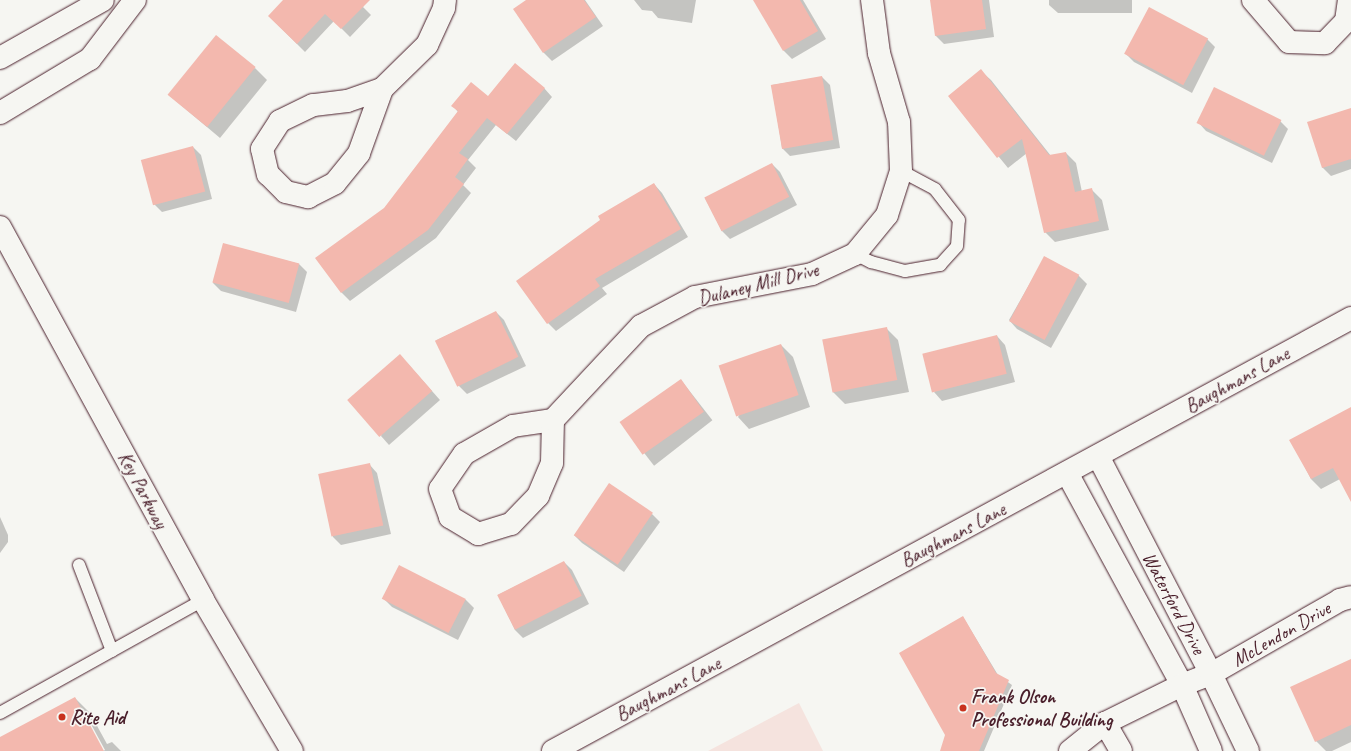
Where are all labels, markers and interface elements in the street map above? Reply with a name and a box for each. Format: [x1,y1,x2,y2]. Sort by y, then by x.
street label: Dulaney Mill Drive [695,257,821,311]
street label: Baughmans Lane [1181,341,1293,419]
street label: Key Parkway [113,447,173,533]
street label: Baughmans Lane [896,497,1010,573]
street label: Waterford Drive [1137,548,1211,658]
street label: McLendon Drive [1227,596,1335,672]
street label: Baughmans Lane [611,651,725,727]
place label: Frank Olson Professional Building [971,684,1112,731]
marker: Frank Olson Professional Building [958,703,968,713]
place label: Rite Aid [70,705,125,729]
marker: Rite Aid [57,712,67,722]

